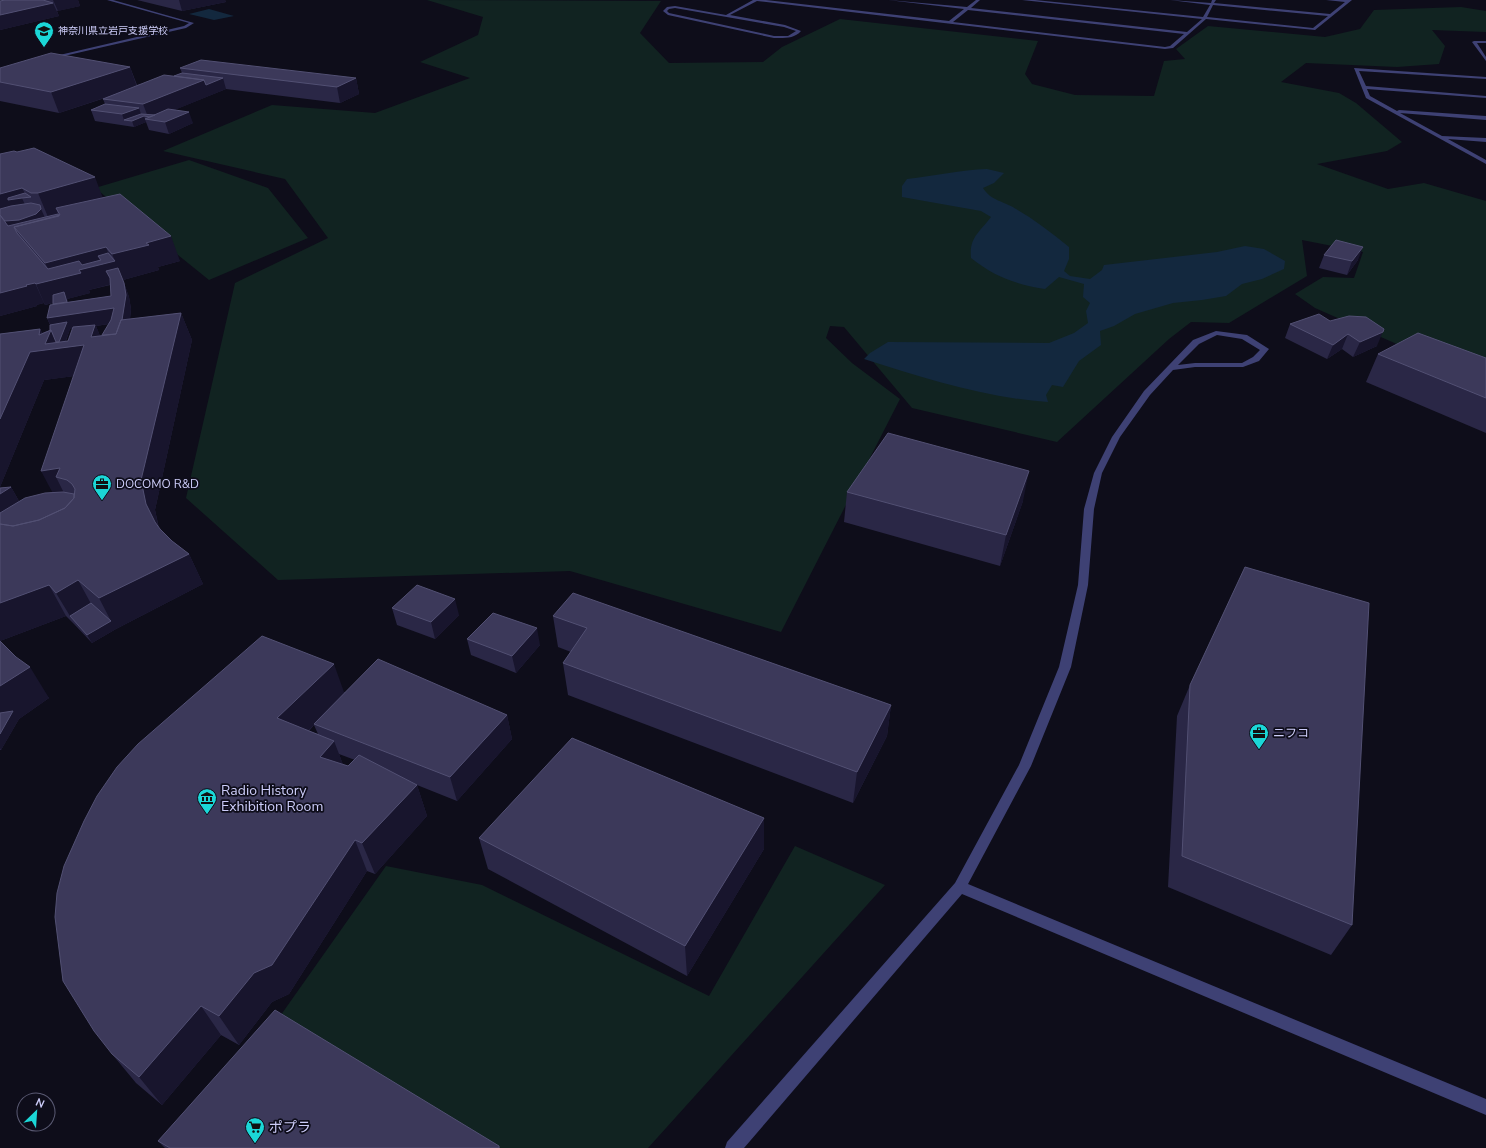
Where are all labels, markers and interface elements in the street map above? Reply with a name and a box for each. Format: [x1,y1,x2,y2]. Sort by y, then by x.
school or university icon: 神奈川県立岩戸支援学校 [33,20,55,48]
place label: 神奈川県立岩戸支援学校 [58,24,168,38]
office icon: DOCOMO R&D [91,473,113,501]
place label: DOCOMO R&D [116,476,199,492]
office icon: ニフコ [1248,722,1270,750]
place label: ニフコ [1273,725,1309,741]
place label: Radio History Exhibition Room [221,781,323,816]
museum icon: Radio History Exhibition Room [196,787,218,815]
north arrow [16,1092,56,1132]
text: N [33,1095,47,1112]
supermarket icon: ポプラ [244,1116,266,1144]
place label: ポプラ [269,1118,311,1137]

